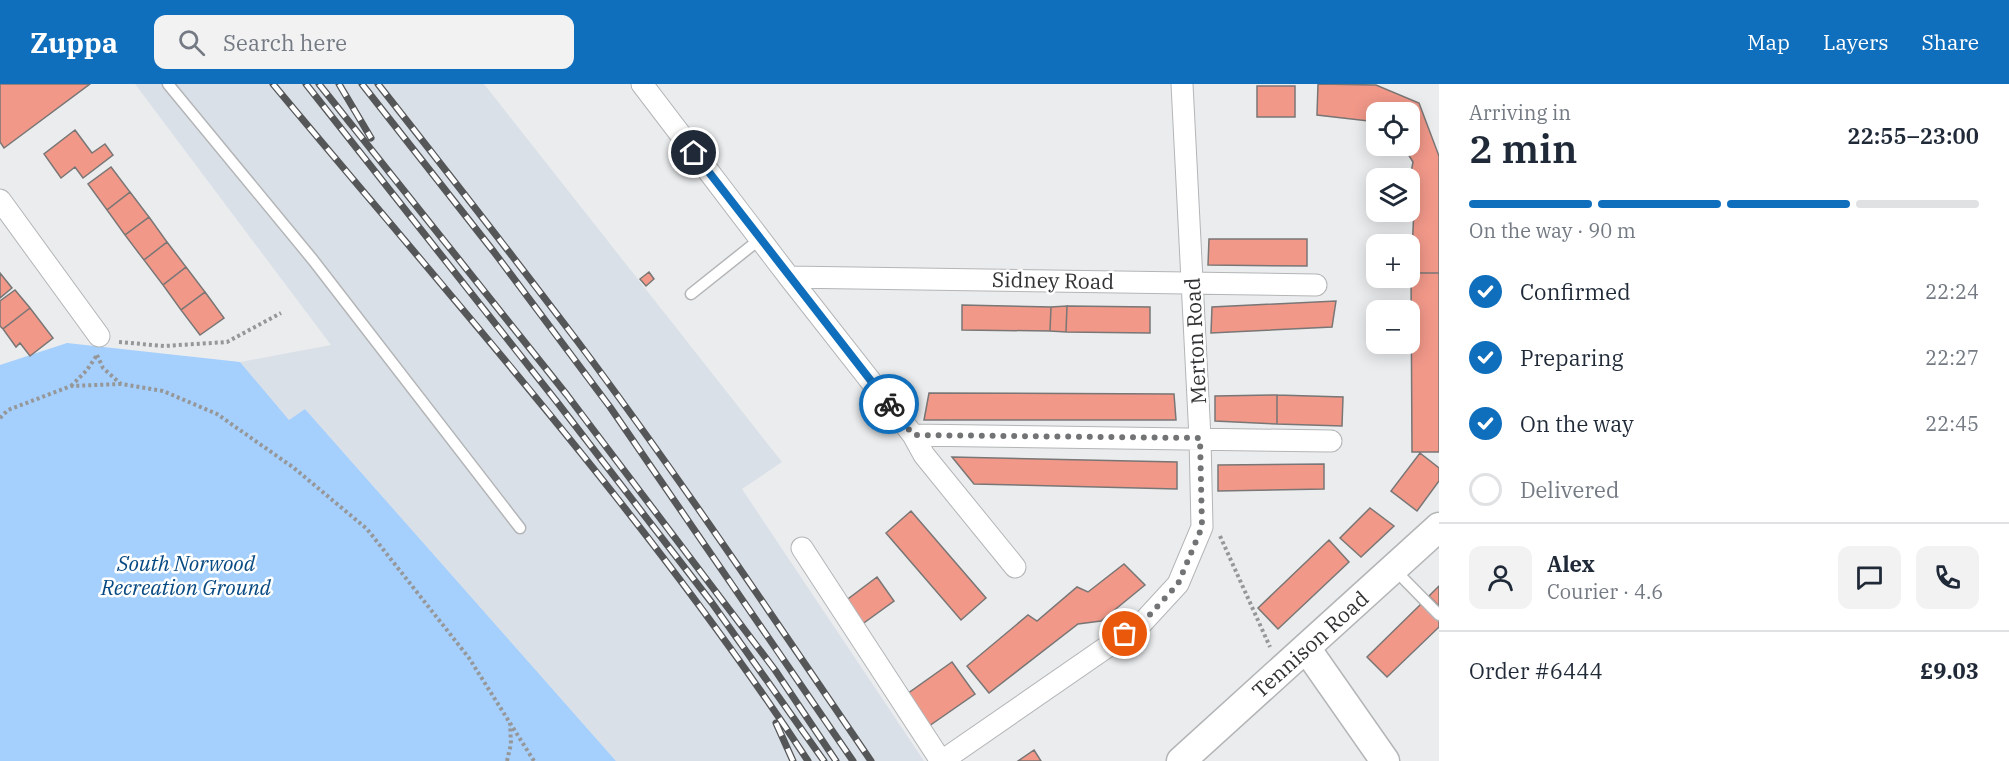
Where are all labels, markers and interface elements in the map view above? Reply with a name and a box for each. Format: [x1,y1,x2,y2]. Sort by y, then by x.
search box [154,15,574,69]
text: Zuppa [30,24,118,61]
icon: search [175,26,208,59]
text: Search here [223,28,347,57]
text: Map [1747,28,1790,56]
text: Layers [1823,28,1889,56]
text: Share [1922,28,1979,56]
text: Arriving in [1469,99,1571,126]
map controls [1366,102,1420,354]
button: locate [1366,102,1420,156]
text: 22:55–23:00 [1847,121,1979,150]
text: 2 min [1469,123,1577,174]
pin [668,127,719,178]
icon: home [677,136,710,169]
button: layers [1366,168,1420,222]
text: On the way · 90 m [1469,217,1636,244]
button: + [1366,234,1420,288]
street label: Sidney Road [992,265,1115,295]
icon: check [1469,275,1502,308]
street label: Merton Road [1178,277,1212,405]
text: Confirmed [1520,277,1631,306]
text: 22:24 [1925,278,1979,305]
button: − [1366,300,1420,354]
icon: check [1469,341,1502,374]
text: Preparing [1520,343,1624,372]
text: 22:27 [1925,344,1979,371]
courier [859,374,919,434]
icon: bike [873,388,906,421]
icon: check [1469,407,1502,440]
text: On the way [1520,409,1634,438]
text: 22:45 [1925,410,1979,437]
text: Delivered [1520,475,1619,504]
button: person [1469,546,1532,609]
button: chat [1838,546,1901,609]
button: phone [1916,546,1979,609]
park label: South Norwood Recreation Ground [100,549,272,601]
text: Alex [1547,549,1595,578]
text: Courier · 4.6 [1547,578,1663,605]
street label: Tennison Road [1246,584,1374,704]
pin [1099,608,1150,659]
icon: bag [1108,617,1141,650]
text: Order #6444 [1469,656,1603,685]
text: £9.03 [1920,656,1979,685]

